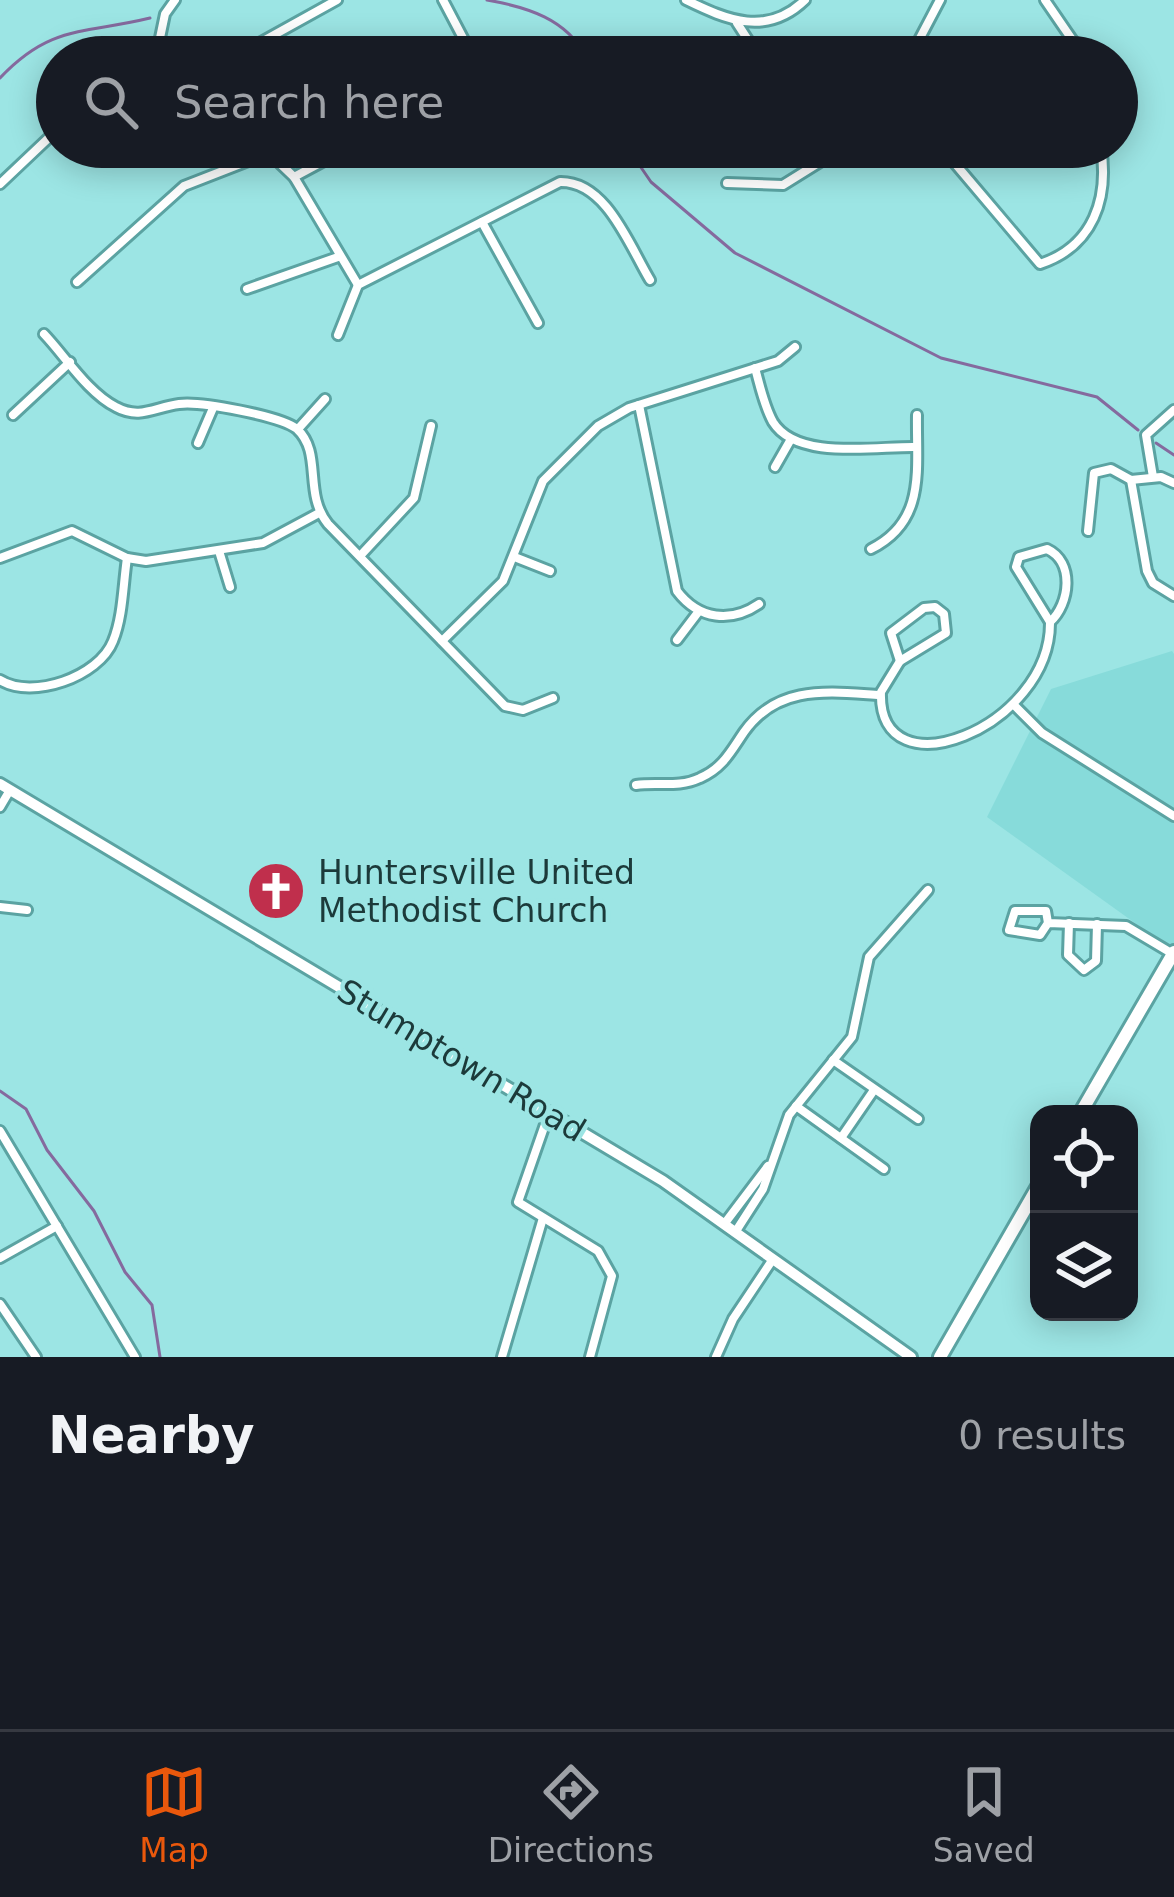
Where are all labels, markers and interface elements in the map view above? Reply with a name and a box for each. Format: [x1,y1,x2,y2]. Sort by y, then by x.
search box [36,36,1138,168]
icon: search [78,69,144,135]
text: Search here [174,76,444,129]
place label: Huntersville United Methodist Church [318,853,635,930]
church icon: Huntersville United Methodist Church [245,860,307,922]
street label: Stumptown Road [331,971,593,1150]
map controls [1030,1105,1138,1321]
button: locate [1030,1105,1138,1213]
button: layers [1030,1213,1138,1321]
text: Nearby [48,1406,255,1465]
text: 0 results [958,1413,1126,1458]
tab: Map [139,1759,209,1870]
tab: Directions [488,1759,654,1870]
tab: Saved [933,1759,1035,1870]

